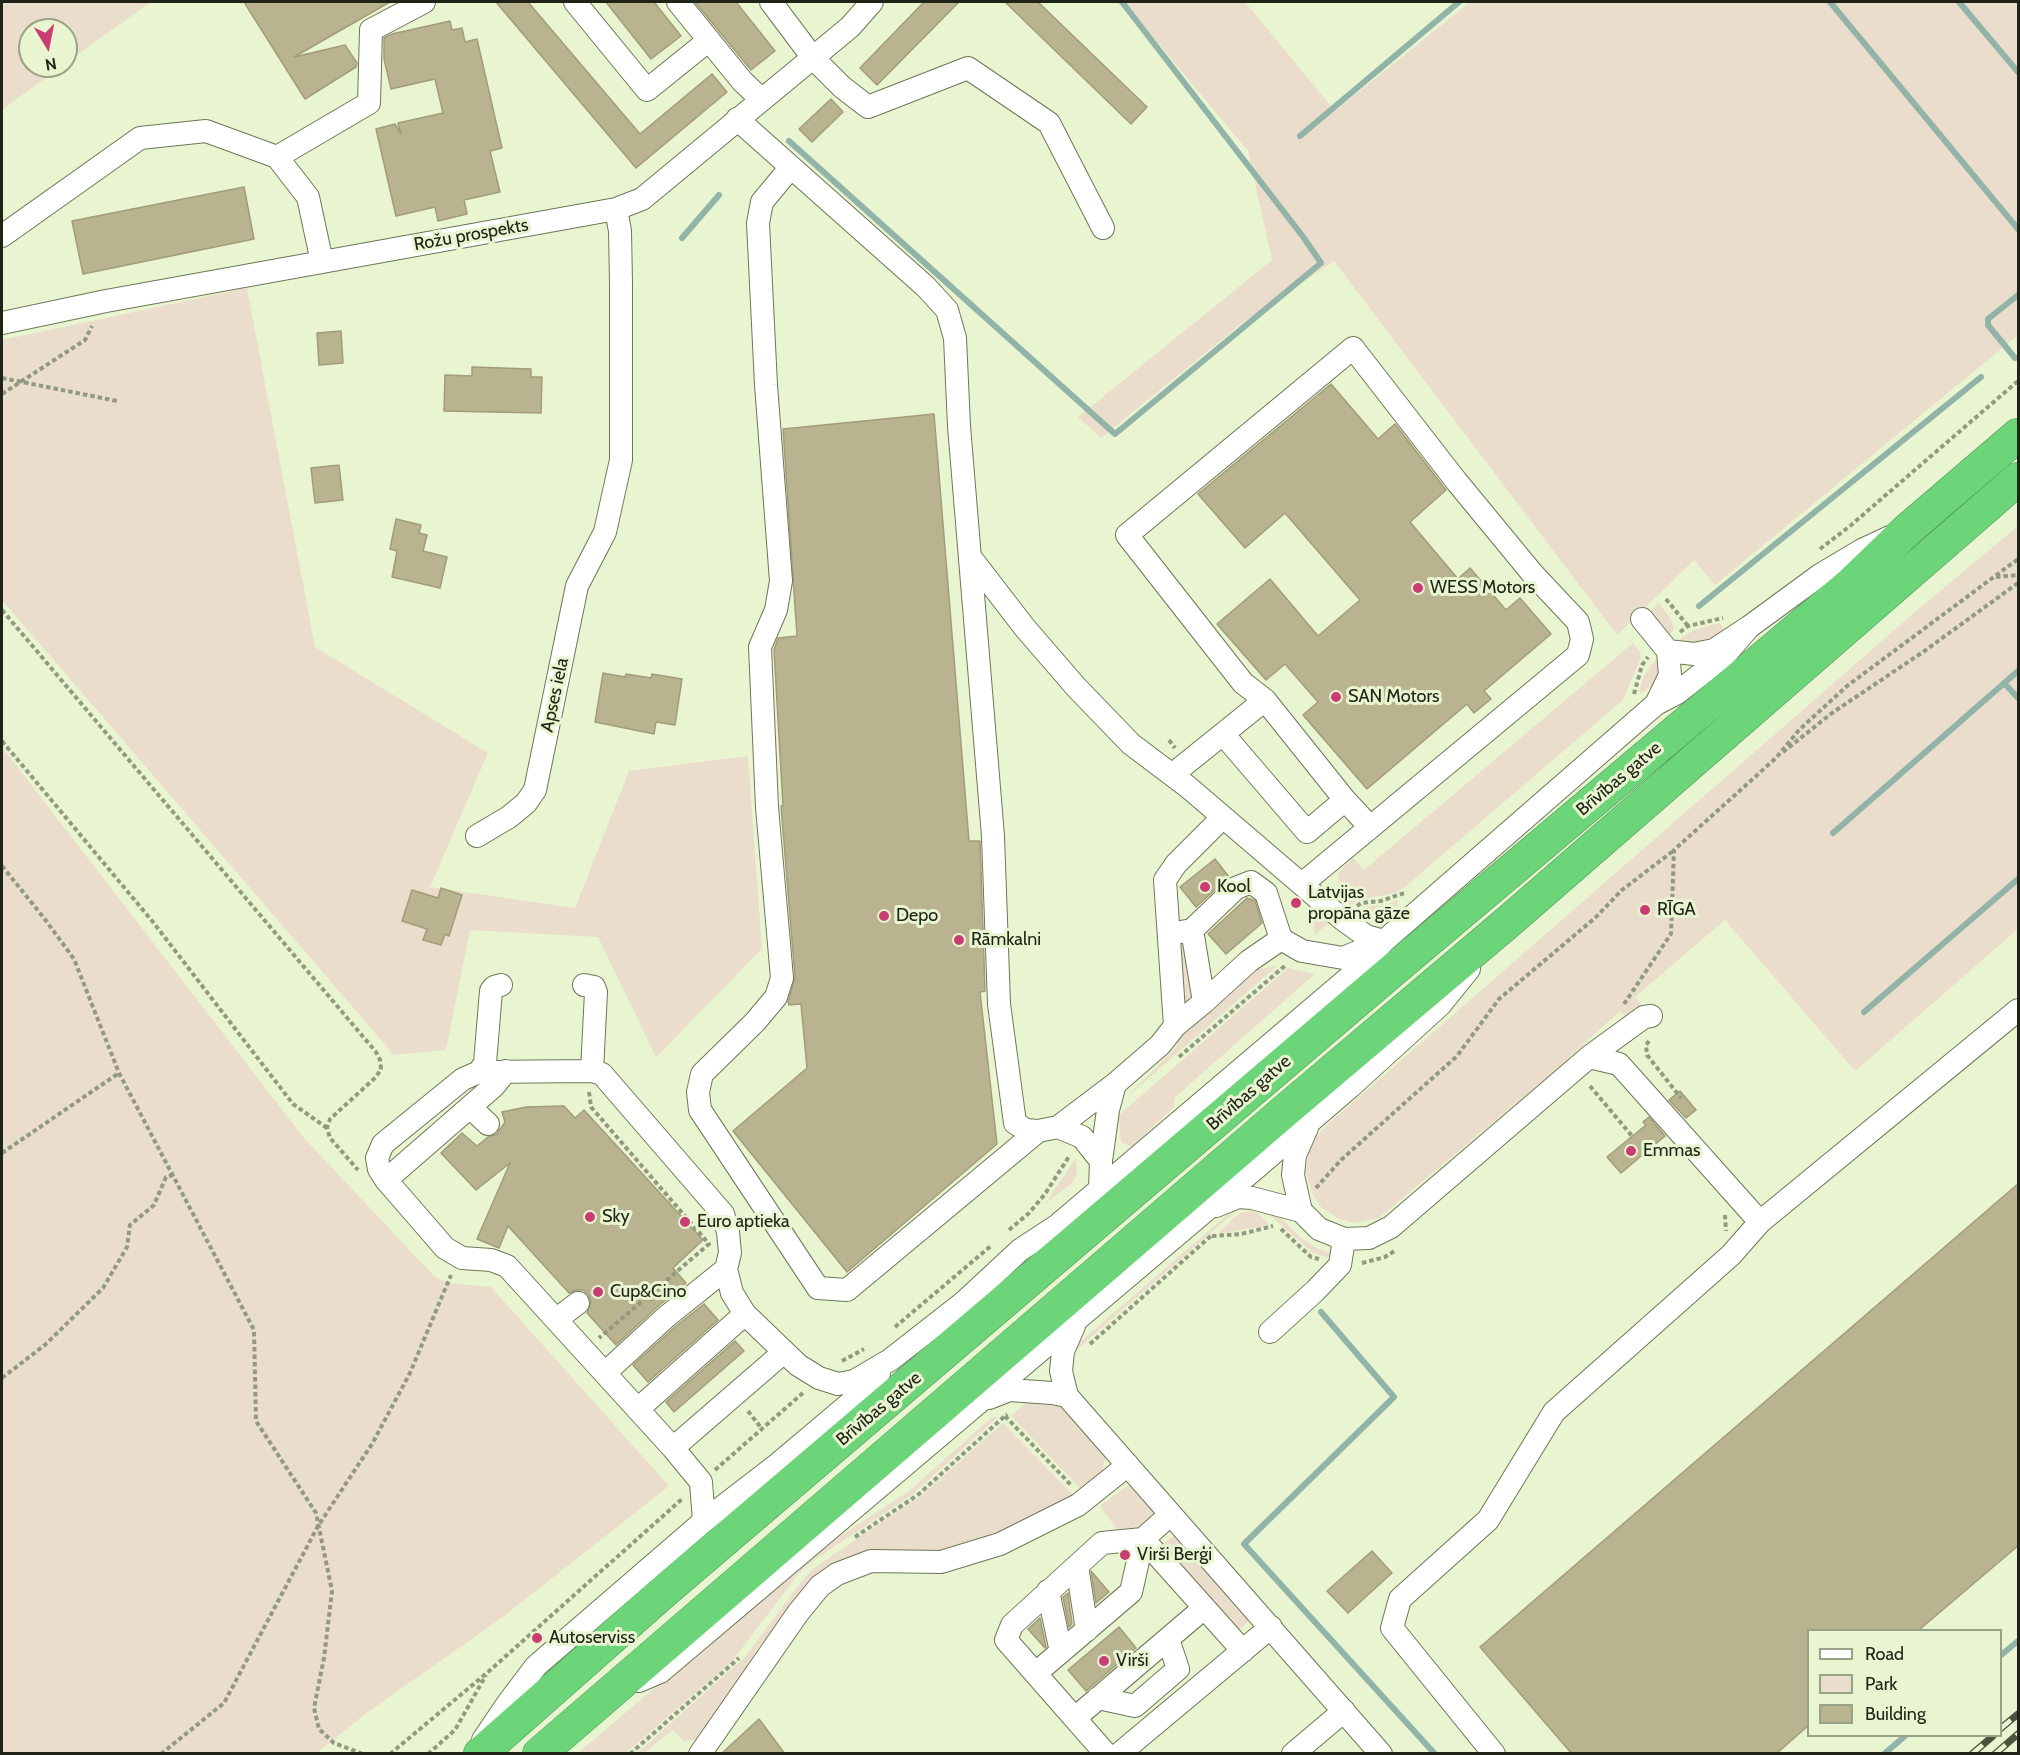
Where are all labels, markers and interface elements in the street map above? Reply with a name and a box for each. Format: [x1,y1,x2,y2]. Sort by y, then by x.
north arrow [18,18,78,78]
text: N [44,54,58,75]
street label: Rožu prospekts [412,214,530,256]
place label: WESS Motors [1430,577,1535,599]
marker: WESS Motors [1411,581,1425,595]
street label: Apses iela [537,656,573,734]
place label: SAN Motors [1348,686,1440,708]
marker: SAN Motors [1329,690,1343,704]
street label: Brīvības gatve [1572,737,1666,821]
place label: Kool [1217,876,1251,898]
marker: Kool [1198,880,1212,894]
place label: Latvijas propāna gāze [1308,882,1410,924]
marker: Latvijas propāna gāze [1289,896,1303,910]
place label: RĪGA [1657,899,1696,921]
marker: RĪGA [1638,903,1652,917]
place label: Depo [896,905,938,927]
marker: Depo [877,909,891,923]
place label: Rāmkalni [971,929,1041,951]
marker: Rāmkalni [952,933,966,947]
street label: Brīvības gatve [1203,1051,1295,1135]
place label: Emmas [1643,1140,1700,1162]
marker: Emmas [1624,1144,1638,1158]
place label: Sky [602,1206,630,1228]
marker: Sky [583,1210,597,1224]
place label: Euro aptieka [697,1211,790,1233]
marker: Euro aptieka [678,1215,692,1229]
place label: Cup&Cino [610,1281,687,1303]
marker: Cup&Cino [591,1285,605,1299]
street label: Brīvības gatve [832,1367,926,1451]
place label: Virši Berģi [1137,1544,1212,1566]
marker: Virši Berģi [1118,1548,1132,1562]
place label: Autoserviss [549,1627,635,1649]
legend [1807,1629,2002,1737]
marker: Autoserviss [530,1631,544,1645]
text: Road [1865,1643,1904,1665]
place label: Virši [1116,1650,1149,1672]
marker: Virši [1097,1654,1111,1668]
text: Park [1865,1673,1897,1695]
text: Building [1865,1703,1926,1725]

